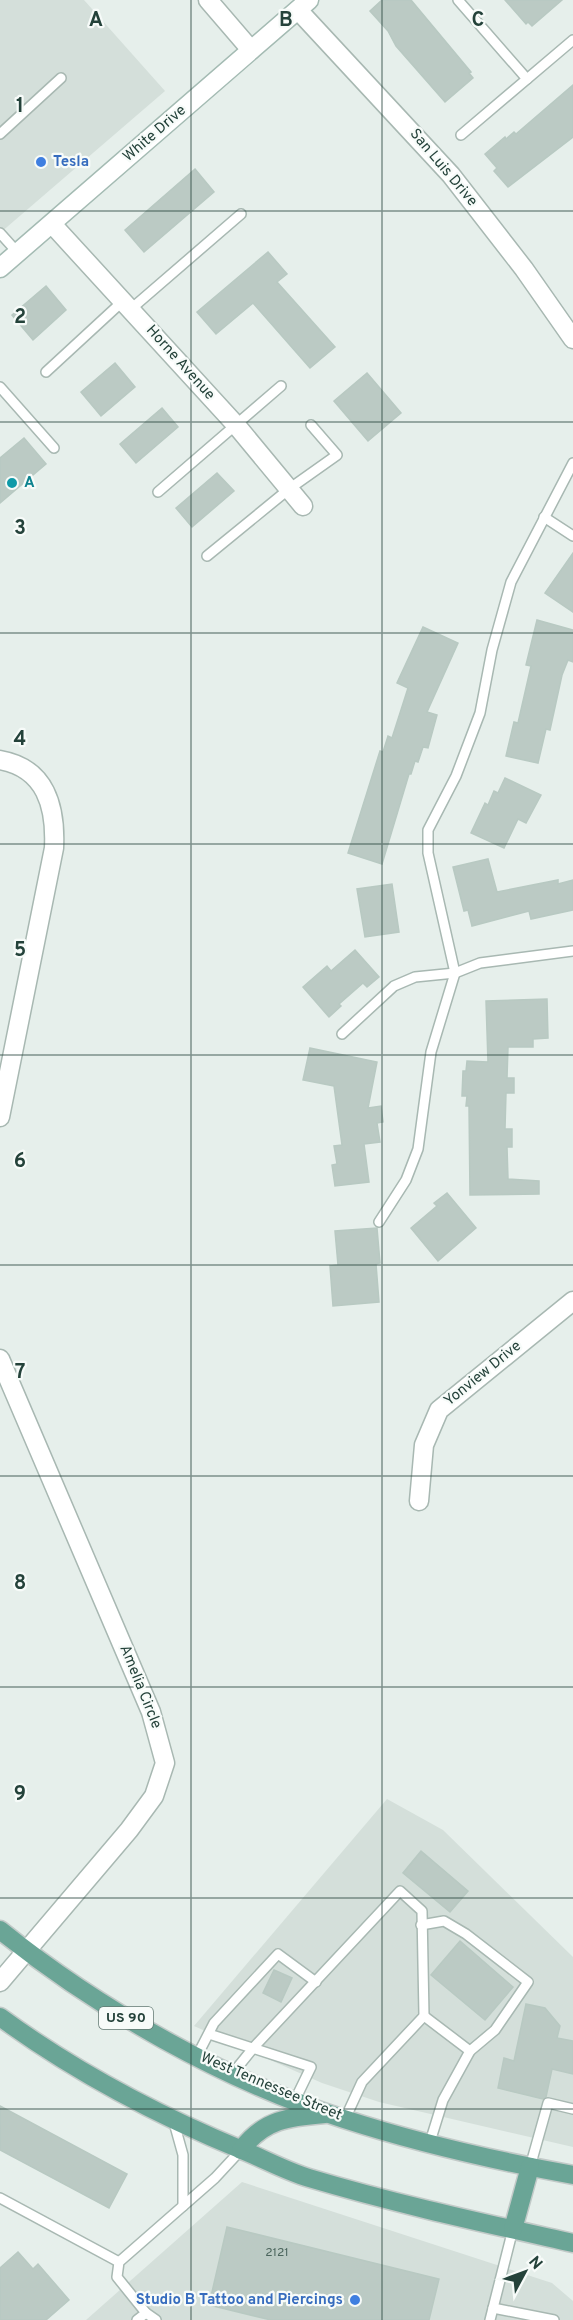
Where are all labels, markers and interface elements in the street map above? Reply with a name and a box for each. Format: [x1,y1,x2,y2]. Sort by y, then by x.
text: A [89,8,103,34]
text: B [279,8,293,34]
text: C [472,8,484,34]
text: 1 [16,94,24,120]
street label: White Drive [120,101,190,167]
street label: San Luis Drive [405,125,481,211]
place label: Tesla [53,153,89,172]
marker: Tesla [34,155,48,169]
text: 2 [14,305,26,331]
street label: Horne Avenue [141,322,219,404]
place label: A [24,474,35,493]
marker: A [5,476,19,490]
text: 3 [14,516,26,542]
text: 4 [14,727,26,753]
text: 5 [14,938,26,964]
text: 6 [14,1149,26,1175]
street label: Yonview Drive [440,1337,526,1411]
text: 7 [15,1360,25,1386]
text: 8 [14,1571,26,1597]
street label: Amelia Circle [115,1642,165,1732]
text: 9 [14,1782,26,1808]
road number: US 90 [99,2007,153,2029]
street label: West Tennessee Street [197,2049,345,2125]
north arrow [495,2242,555,2302]
house number: 2121 [265,2245,289,2261]
text: N [523,2253,546,2274]
place label: Studio B Tattoo and Piercings [136,2291,343,2310]
marker: Studio B Tattoo and Piercings [348,2293,362,2307]

